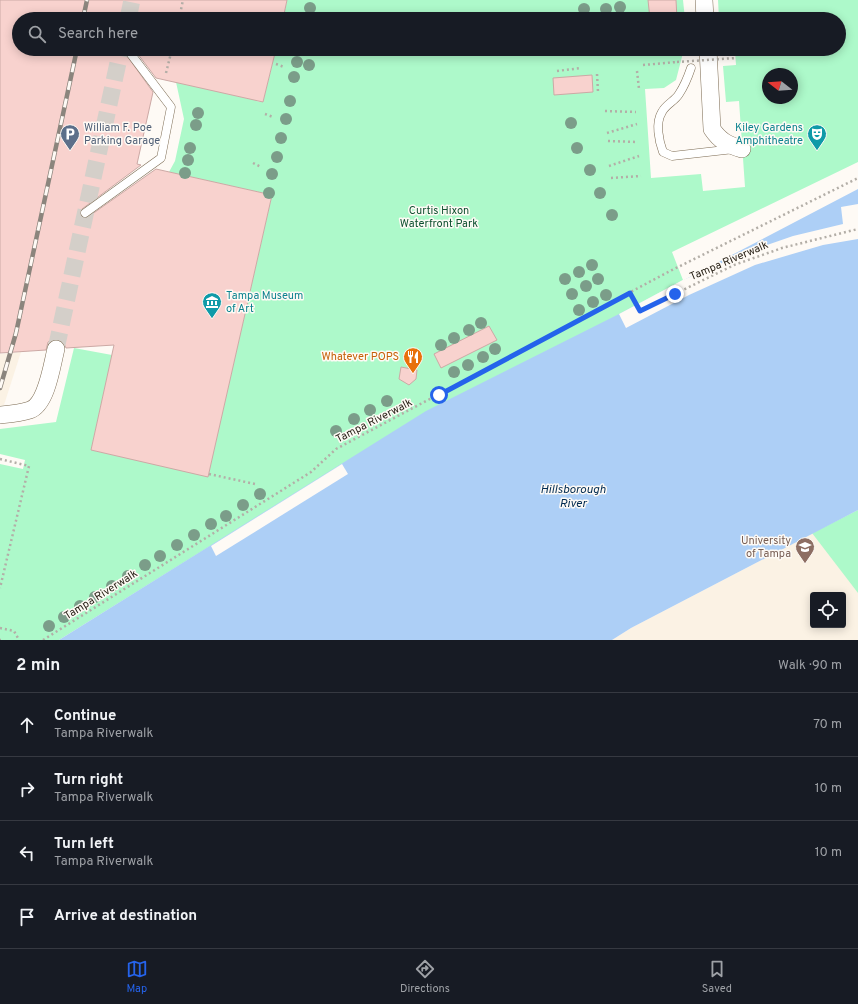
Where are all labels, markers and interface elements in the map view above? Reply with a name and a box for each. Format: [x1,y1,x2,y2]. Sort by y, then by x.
search box [12,12,846,56]
icon: search [26,23,48,45]
text: Search here [58,25,138,44]
north arrow [762,68,798,104]
place label: William F. Poe Parking Garage [84,121,160,148]
place label: Kiley Gardens Amphitheatre [735,121,803,148]
parking icon: William F. Poe Parking Garage [59,123,81,151]
theatre icon: Kiley Gardens Amphitheatre [806,123,828,151]
park label: Curtis Hixon Waterfront Park [400,204,478,231]
street label: Tampa Riverwalk [688,238,771,284]
route end [666,285,684,303]
place label: Tampa Museum of Art [226,289,303,316]
museum icon: Tampa Museum of Art [201,291,223,319]
restaurant icon: Whatever POPS [402,346,424,374]
place label: Whatever POPS [321,350,399,364]
route start [430,386,448,404]
street label: Tampa Riverwalk [333,396,415,446]
water label: Hillsborough River [540,482,606,512]
place label: University of Tampa [741,534,791,561]
school or university icon: University of Tampa [794,536,816,564]
street label: Tampa Riverwalk [62,567,141,623]
map controls [810,592,846,628]
button: locate [810,592,846,628]
text: 2 min [16,655,60,677]
text: Walk · 90 m [778,658,842,674]
text: Continue [54,707,116,726]
icon: ahead [16,714,38,736]
text: 70 m [813,717,842,733]
text: Tampa Riverwalk [54,726,153,742]
text: Turn right [54,771,123,790]
icon: right [16,778,38,800]
text: 10 m [815,781,842,797]
text: Tampa Riverwalk [54,790,153,806]
text: Turn left [54,835,114,854]
icon: left [16,842,38,864]
text: 10 m [815,845,842,861]
text: Tampa Riverwalk [54,854,153,870]
icon: arrive [16,906,38,928]
text: Arrive at destination [54,907,197,926]
tab: Map [126,958,148,996]
tab: Directions [400,958,450,996]
tab: Saved [702,958,732,996]

